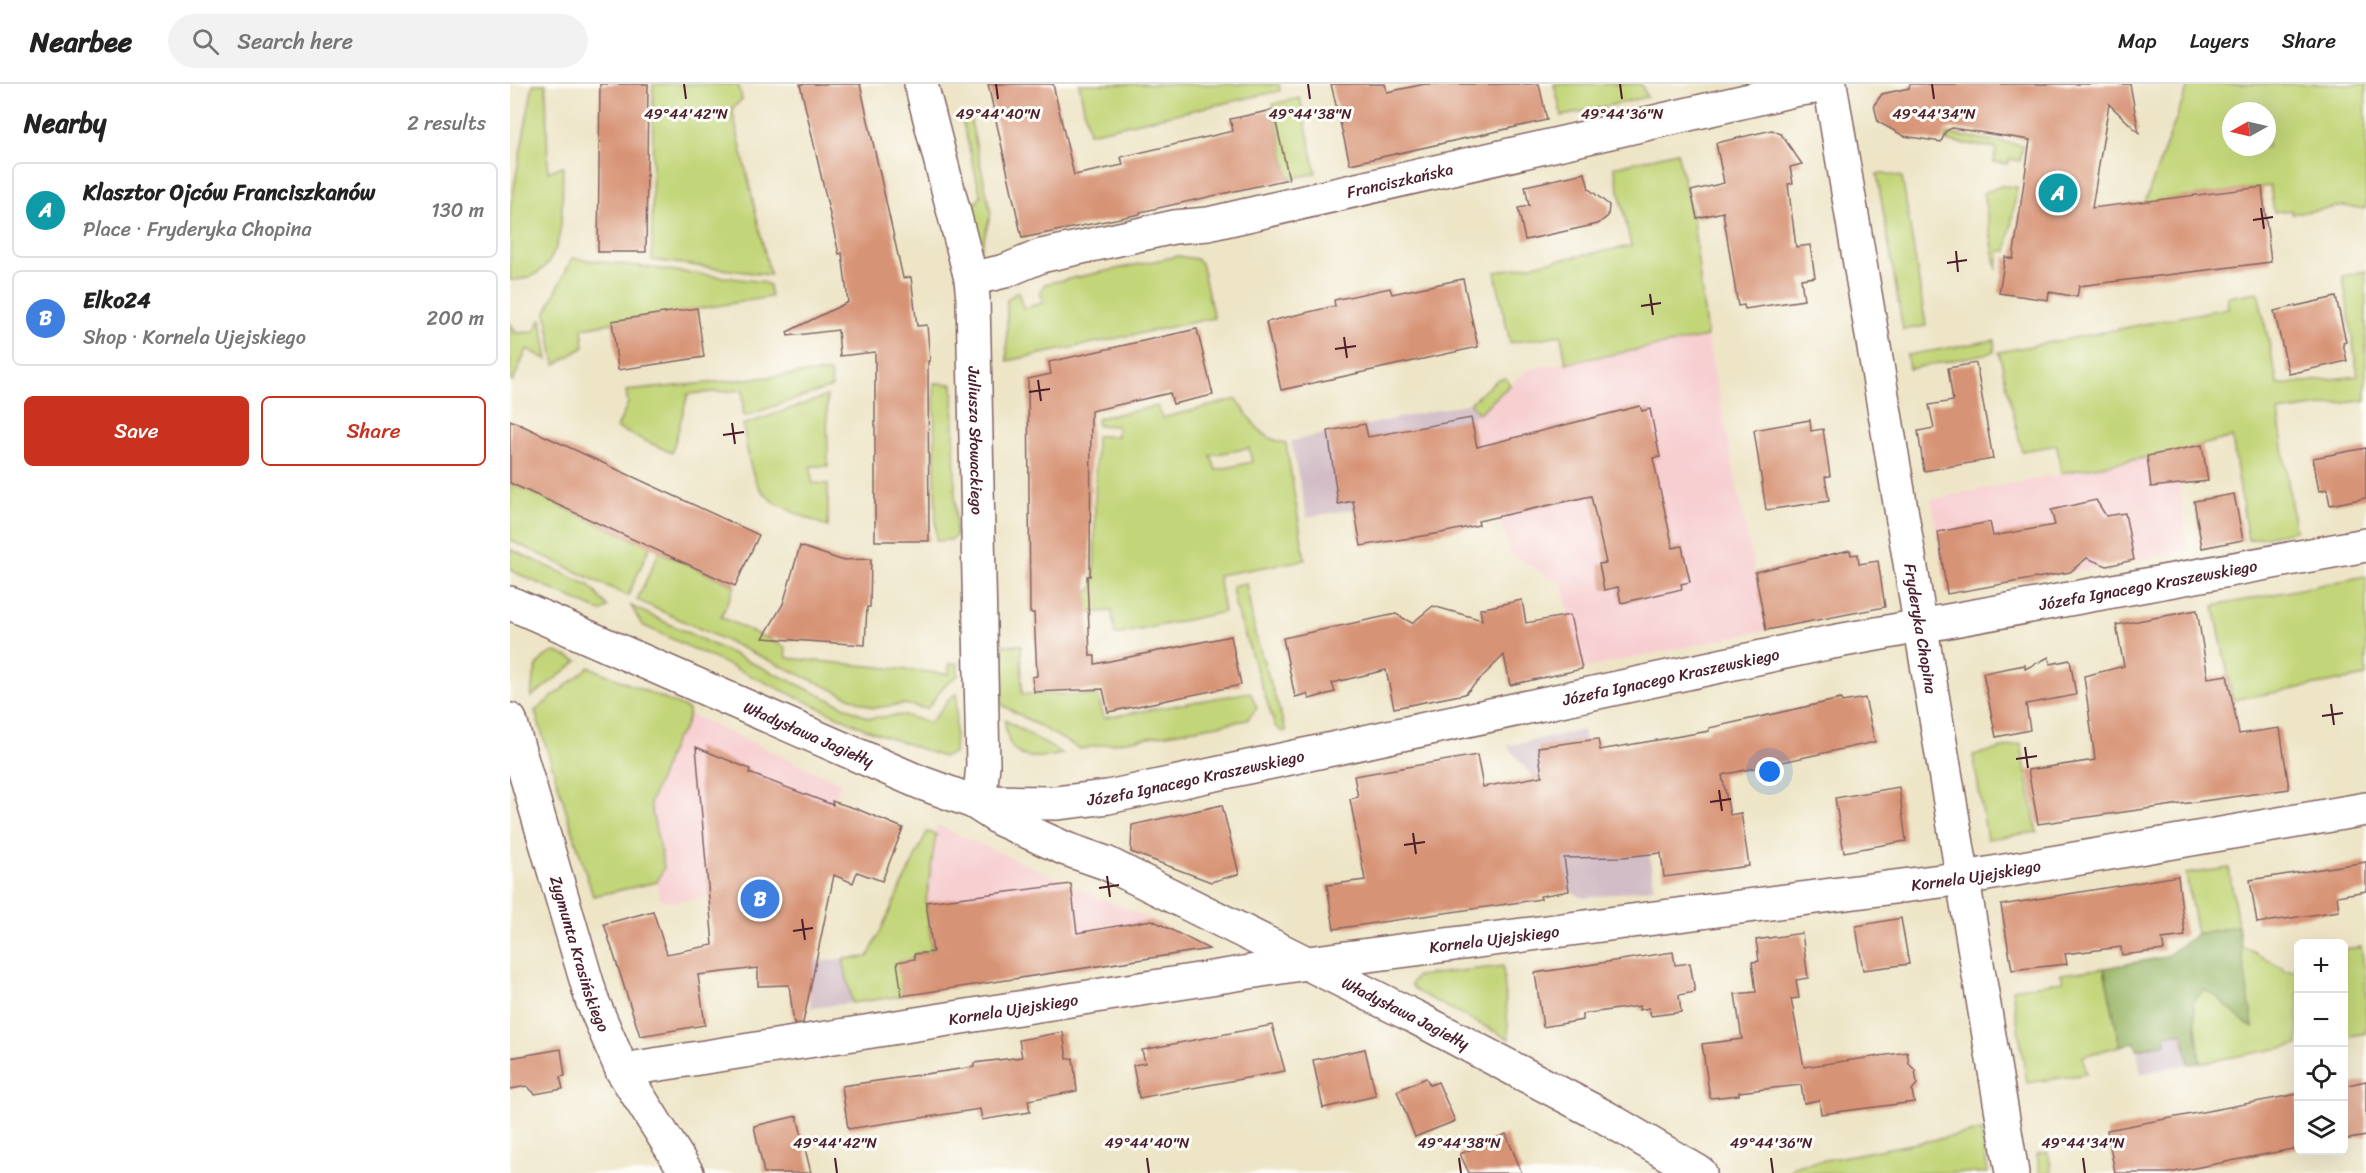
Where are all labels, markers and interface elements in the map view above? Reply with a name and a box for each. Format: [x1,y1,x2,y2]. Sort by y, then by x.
search box [168,14,588,68]
text: Nearbee [30,17,132,66]
text: Search here [237,22,353,61]
text: Map [2118,22,2157,60]
text: Layers [2190,22,2249,60]
text: Share [2282,22,2336,60]
icon: search [189,25,222,58]
text: Nearby [24,100,106,146]
text: 49°44'42"N [644,101,729,127]
text: 49°44'40"N [956,101,1041,127]
text: 49°44'38"N [1268,101,1352,127]
text: 49°44'36"N [1581,101,1664,127]
text: 49°44'34"N [1892,101,1976,127]
north arrow [2222,102,2276,156]
text: 2 results [407,106,486,141]
street label: Franciszkańska [1344,154,1456,207]
pin: A [2038,170,2078,216]
text: Klasztor Ojców Franciszkanów [83,173,375,212]
text: A [39,193,52,228]
text: 130 m [431,193,484,228]
text: Place · Fryderyka Chopina [83,212,311,247]
text: Elko24 [83,281,151,320]
text: B [39,301,52,336]
text: 200 m [427,301,484,336]
text: Shop · Kornela Ujejskiego [83,320,306,355]
street label: Juliusza Słowackiego [959,365,992,515]
button: Save [24,396,249,466]
button: Share [261,396,486,466]
street label: Józefa Ignacego Kraszewskiego [2036,551,2260,619]
street label: Fryderyka Chopina [1895,561,1946,697]
street label: Józefa Ignacego Kraszewskiego [1559,640,1782,714]
street label: Władysława Jagiełły [739,693,879,776]
street label: Józefa Ignacego Kraszewskiego [1085,741,1307,814]
your location [1755,757,1784,786]
street label: Kornela Ujejskiego [1909,851,2043,900]
street label: Zygmunta Krasińskiego [541,872,618,1037]
pin: B [740,876,780,922]
street label: Kornela Ujejskiego [1428,917,1561,962]
map controls [2294,939,2348,1155]
button: + [2294,939,2348,993]
street label: Władysława Jagiełły [1337,969,1475,1058]
street label: Kornela Ujejskiego [947,985,1080,1034]
button: − [2294,993,2348,1047]
button: locate [2294,1047,2348,1101]
button: layers [2294,1101,2348,1155]
text: 49°44'42"N [793,1130,878,1156]
text: 49°44'40"N [1105,1130,1190,1156]
text: 49°44'38"N [1417,1130,1501,1156]
text: 49°44'36"N [1730,1130,1813,1156]
text: 49°44'34"N [2041,1130,2125,1156]

